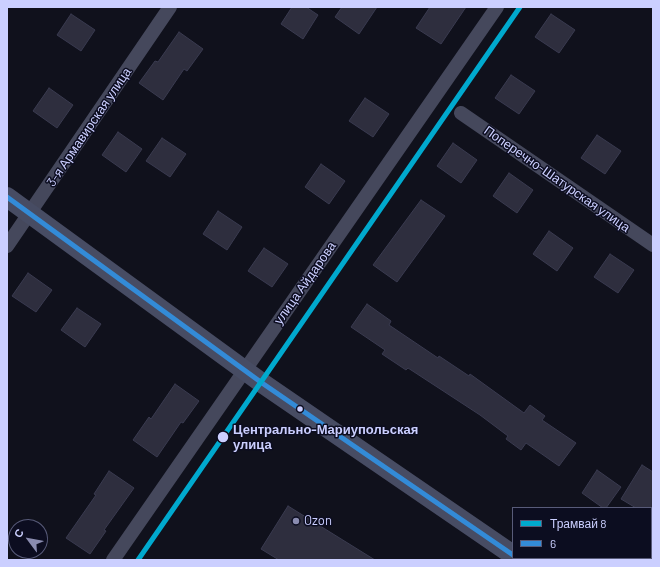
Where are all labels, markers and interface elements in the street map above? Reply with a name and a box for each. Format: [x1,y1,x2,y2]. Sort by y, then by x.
street label: 3-я Армавирская улица [43,65,135,189]
street label: Поперечно-Шатурская улица [481,122,633,236]
street label: улица Айдарова [271,239,339,327]
unlabelled marker [295,404,305,414]
place label: Центрально-Мариупольская улица [233,422,418,453]
marker: Центрально-Мариупольская улица [216,430,230,444]
legend [512,507,652,559]
place label: Ozon [304,513,332,529]
marker: Ozon [291,516,301,526]
text: Трамвай 8 [550,516,607,530]
north arrow [8,519,48,559]
text: С [11,526,26,540]
text: 6 [550,536,556,550]

